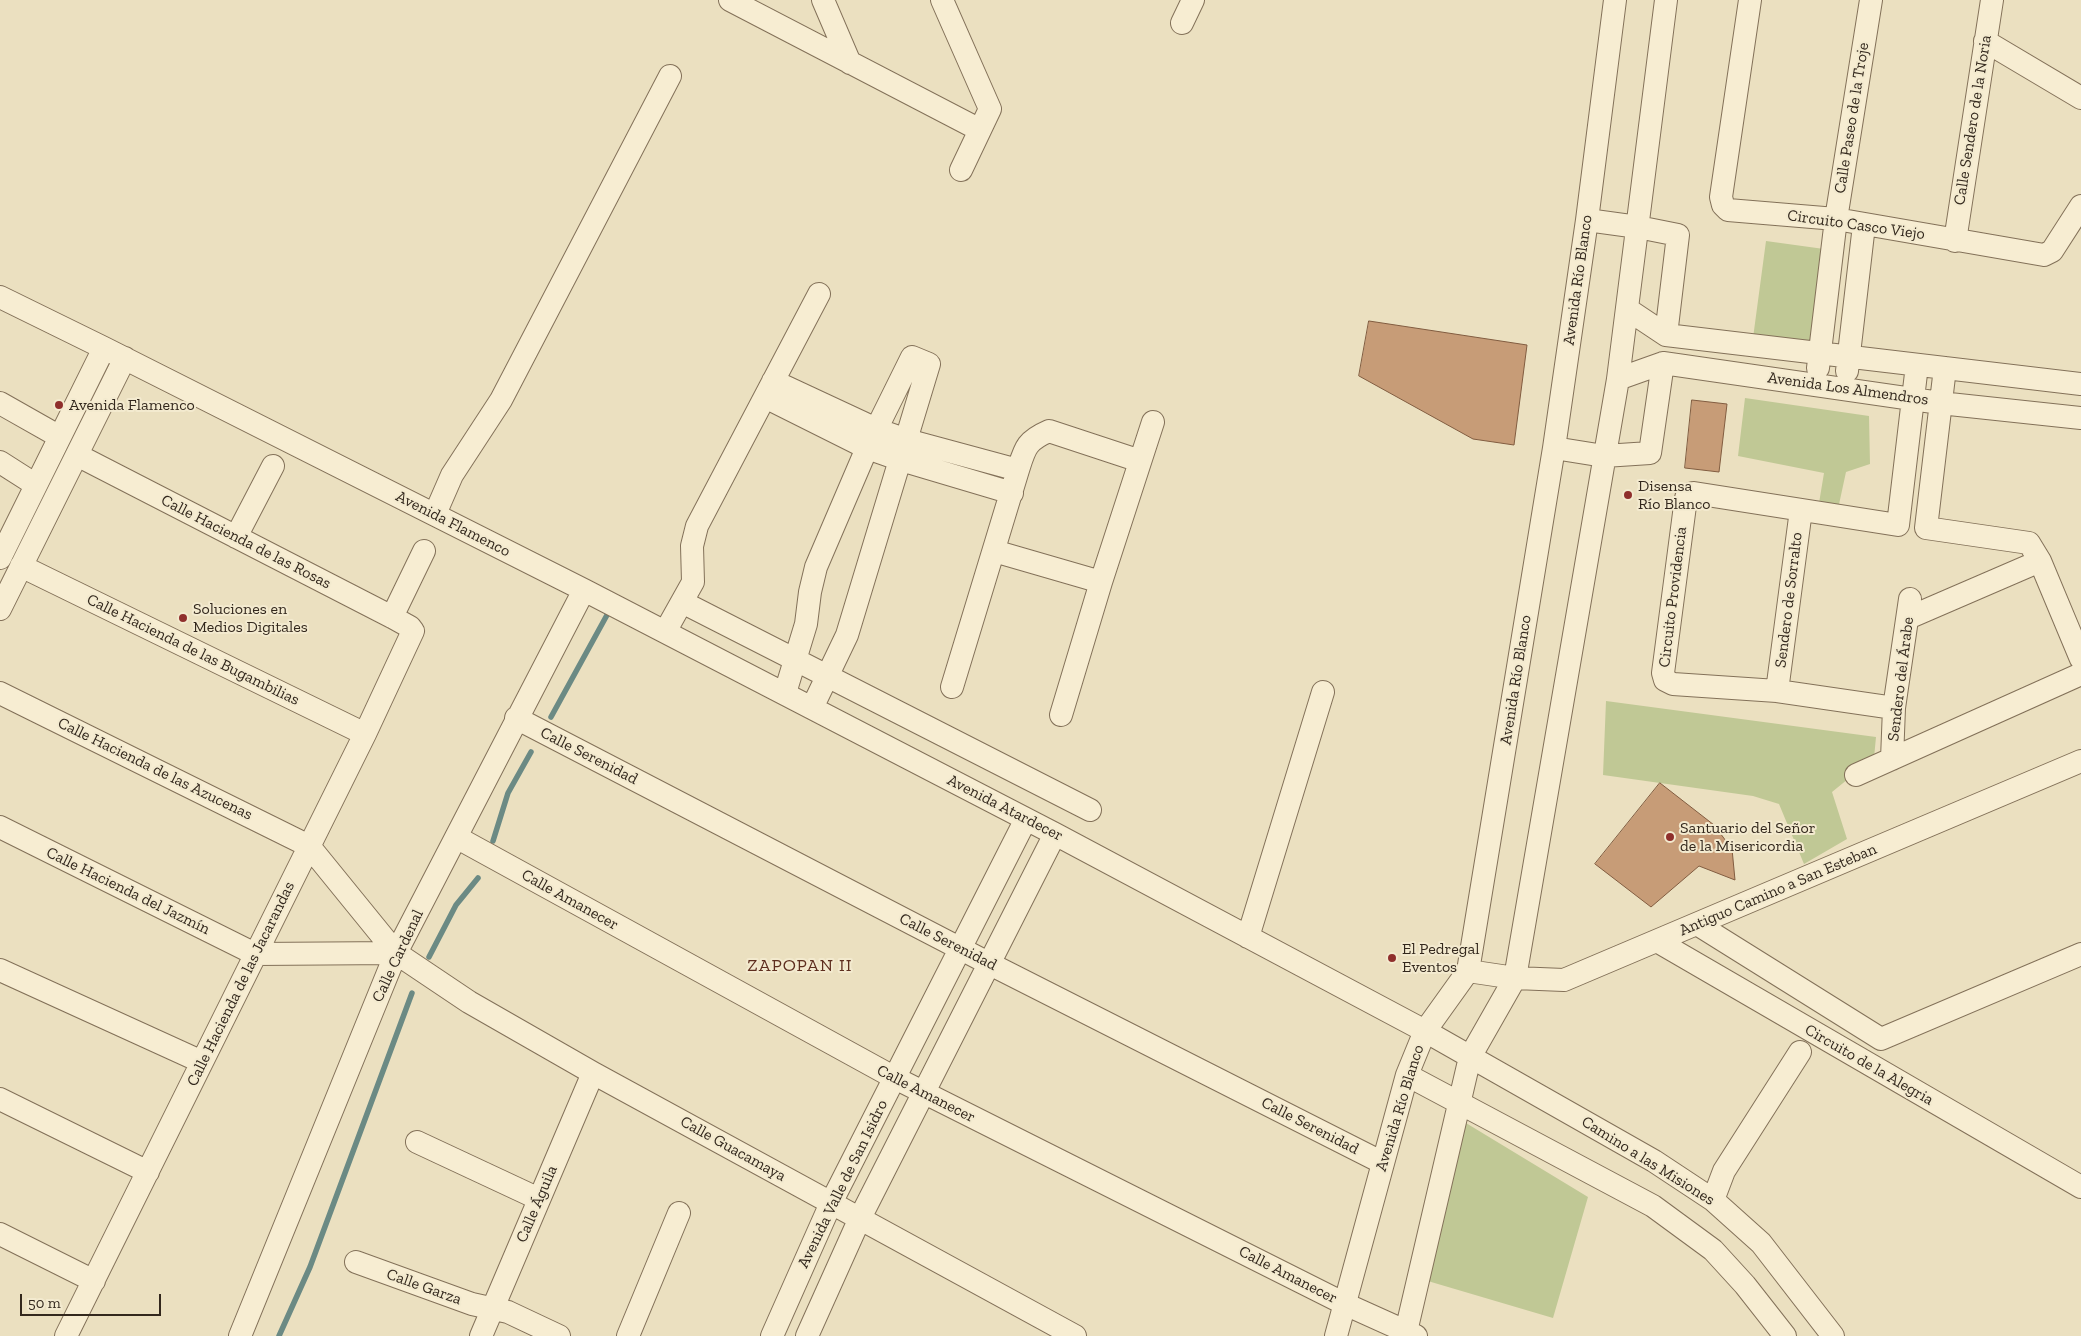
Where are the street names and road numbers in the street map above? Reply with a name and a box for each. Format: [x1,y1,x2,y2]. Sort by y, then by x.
street label: Calle Sendero de la Noria [1950,34,1996,206]
street label: Calle Paseo de la Troje [1831,41,1873,195]
street label: Circuito Casco Viejo [1786,206,1926,244]
street label: Avenida Río Blanco [1559,214,1597,346]
street label: Avenida Los Almendros [1766,368,1930,410]
street label: Avenida Flamenco [393,487,513,561]
street label: Calle Hacienda de las Rosas [158,491,334,593]
street label: Circuito Providencia [1655,526,1691,668]
street label: Sendero de Sorralto [1771,531,1807,669]
street label: Calle Hacienda de las Bugambilias [84,590,302,710]
street label: Avenida Río Blanco [1496,614,1536,746]
street label: Sendero del Árabe [1884,616,1918,742]
street label: Calle Hacienda de las Azucenas [55,713,255,825]
street label: Calle Serenidad [537,723,641,789]
street label: Avenida Atardecer [944,771,1066,845]
street label: Antiguo Camino a San Esteban [1676,840,1880,940]
street label: Calle Hacienda del Jazmín [43,843,213,939]
street label: Calle Amanecer [518,865,622,935]
street label: Calle Hacienda de las Jacarandas [183,878,299,1090]
street label: Calle Cardenal [368,907,428,1005]
street label: Calle Serenidad [896,909,1000,975]
street label: Circuito de la Alegria [1801,1020,1937,1110]
street label: Avenida Río Blanco [1372,1042,1428,1174]
street label: Calle Amanecer [874,1061,978,1127]
street label: Calle Serenidad [1258,1093,1362,1159]
street label: Avenida Valle de San Isidro [794,1097,892,1271]
street label: Calle Guacamaya [677,1112,789,1186]
street label: Camino a las Misiones [1578,1112,1718,1210]
street label: Calle Águila [512,1162,562,1246]
street label: Calle Amanecer [1236,1242,1340,1308]
street label: Calle Garza [384,1265,464,1309]

